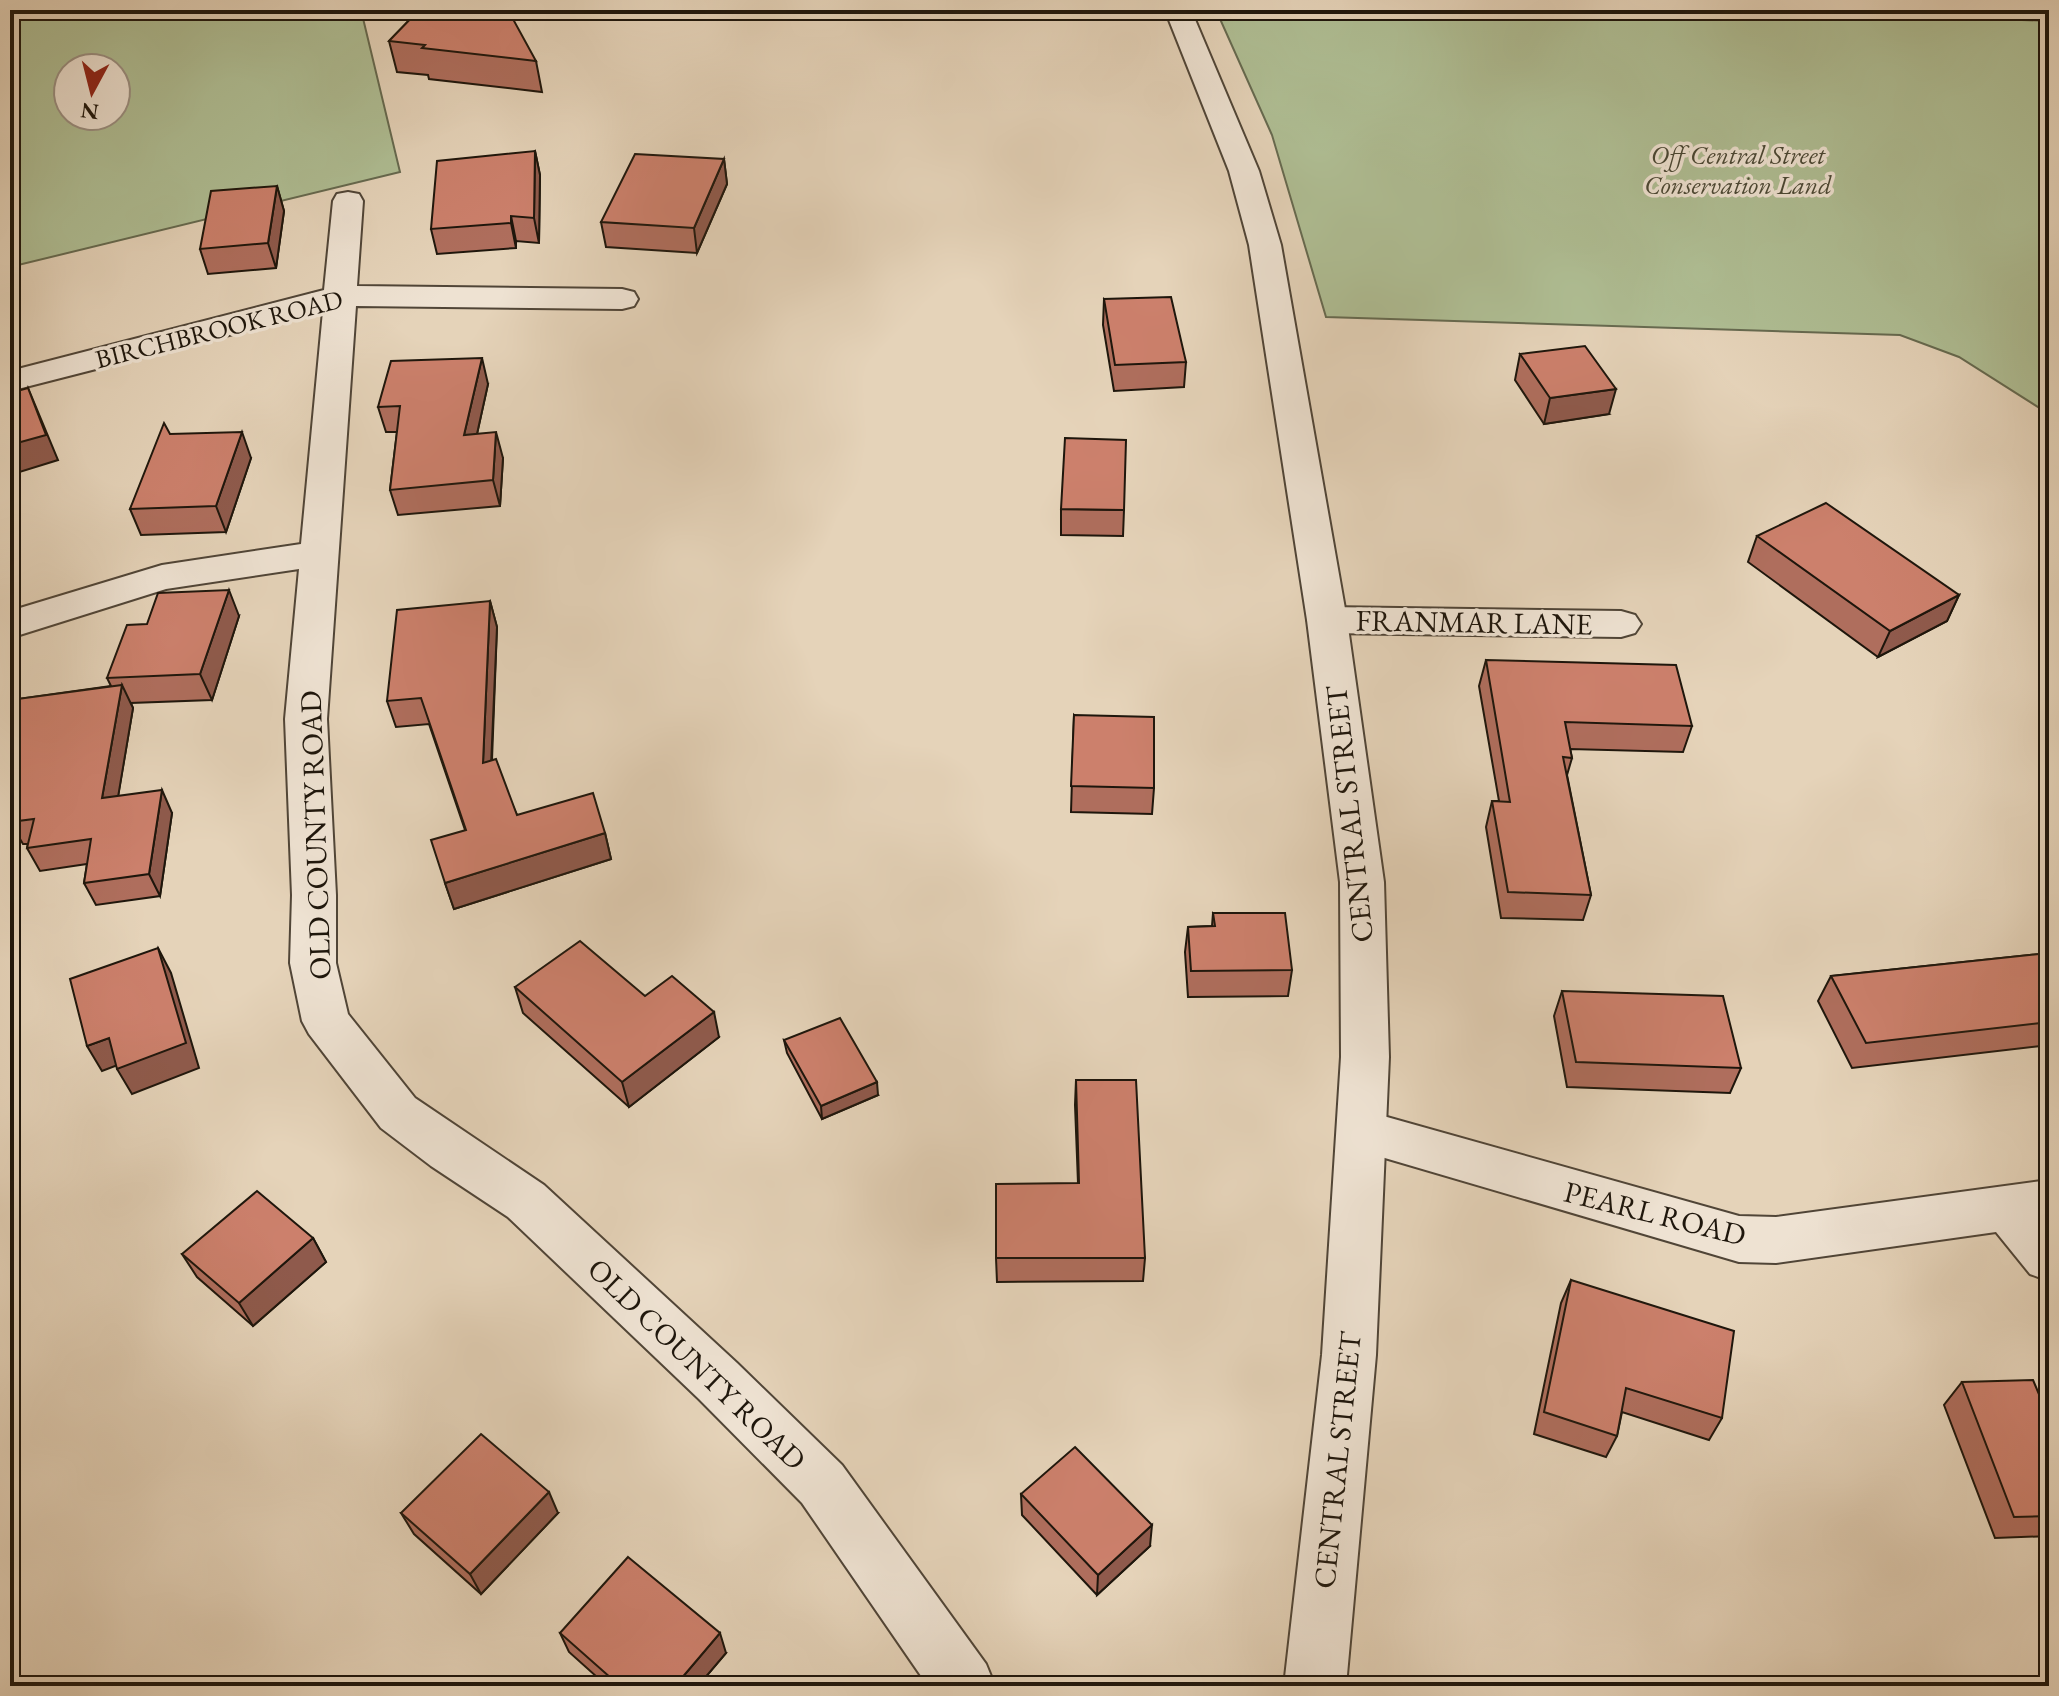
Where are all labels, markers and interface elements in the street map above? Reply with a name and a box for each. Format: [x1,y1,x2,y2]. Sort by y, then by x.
north arrow [52,52,132,132]
text: N [79,96,100,127]
park label: Off Central Street Conservation Land [1644,138,1832,202]
street label: BIRCHBROOK ROAD [92,282,346,376]
street label: FRANMAR LANE [1355,600,1593,644]
street label: CENTRAL STREET [1316,683,1382,945]
street label: OLD COUNTY ROAD [290,690,340,980]
street label: PEARL ROAD [1560,1172,1750,1254]
street label: OLD COUNTY ROAD [579,1249,815,1479]
street label: CENTRAL STREET [1304,1329,1370,1591]

